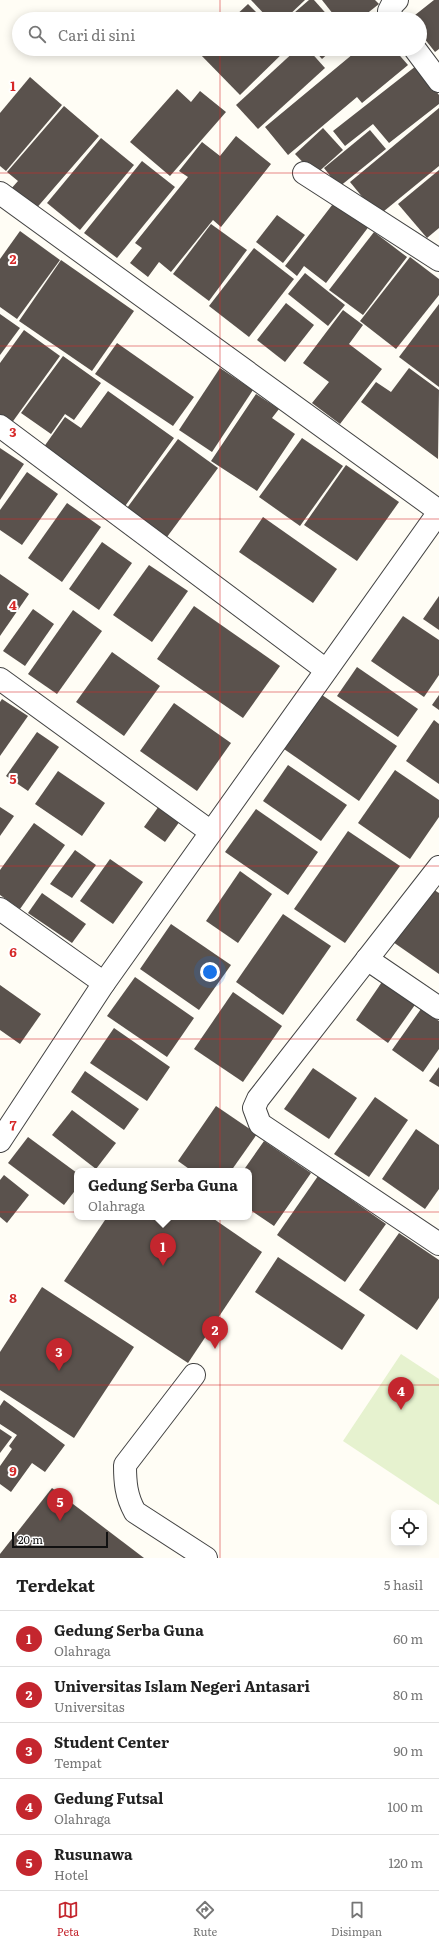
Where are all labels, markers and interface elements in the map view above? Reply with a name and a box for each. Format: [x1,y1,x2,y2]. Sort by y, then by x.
search box [12,12,427,56]
icon: search [26,23,48,45]
text: Cari di sini [58,23,135,46]
text: 1 [10,76,16,95]
text: 2 [10,249,17,268]
text: 3 [9,422,17,441]
text: 4 [9,595,17,614]
text: 5 [9,769,17,788]
text: 6 [9,942,17,961]
your location [200,962,220,982]
text: 7 [9,1115,17,1134]
popup [74,1168,252,1220]
text: Gedung Serba Guna [88,1173,238,1196]
text: Olahraga [88,1196,145,1215]
pin: 1 [150,1233,176,1266]
text: 8 [9,1288,17,1307]
pin: 2 [202,1316,228,1349]
pin: 3 [46,1338,72,1371]
pin: 4 [388,1377,414,1410]
text: 9 [9,1461,17,1480]
pin: 5 [47,1488,73,1521]
map controls [391,1510,427,1546]
button: locate [391,1510,427,1546]
scale bar [12,1530,108,1549]
text: 20 m [18,1531,43,1547]
text: Terdekat [16,1572,95,1597]
text: 5 hasil [384,1575,423,1594]
text: Gedung Serba Guna [54,1618,204,1641]
text: 1 [26,1629,32,1648]
text: 60 m [393,1629,423,1648]
text: Olahraga [54,1641,111,1660]
text: Universitas Islam Negeri Antasari [54,1674,310,1697]
text: 2 [26,1685,32,1704]
text: 80 m [393,1685,423,1704]
text: Universitas [54,1697,125,1716]
text: Student Center [54,1730,169,1753]
text: 3 [25,1741,33,1760]
text: 90 m [393,1741,423,1760]
text: Tempat [54,1753,102,1772]
text: Gedung Futsal [54,1786,164,1809]
text: 4 [25,1797,33,1816]
text: 100 m [387,1797,423,1816]
text: Olahraga [54,1809,111,1828]
text: Rusunawa [54,1842,133,1865]
text: 5 [25,1853,33,1872]
text: 120 m [388,1853,423,1872]
text: Hotel [54,1865,88,1884]
tab: Peta [57,1899,79,1939]
tab: Rute [193,1899,217,1939]
tab: Disimpan [331,1899,382,1939]

